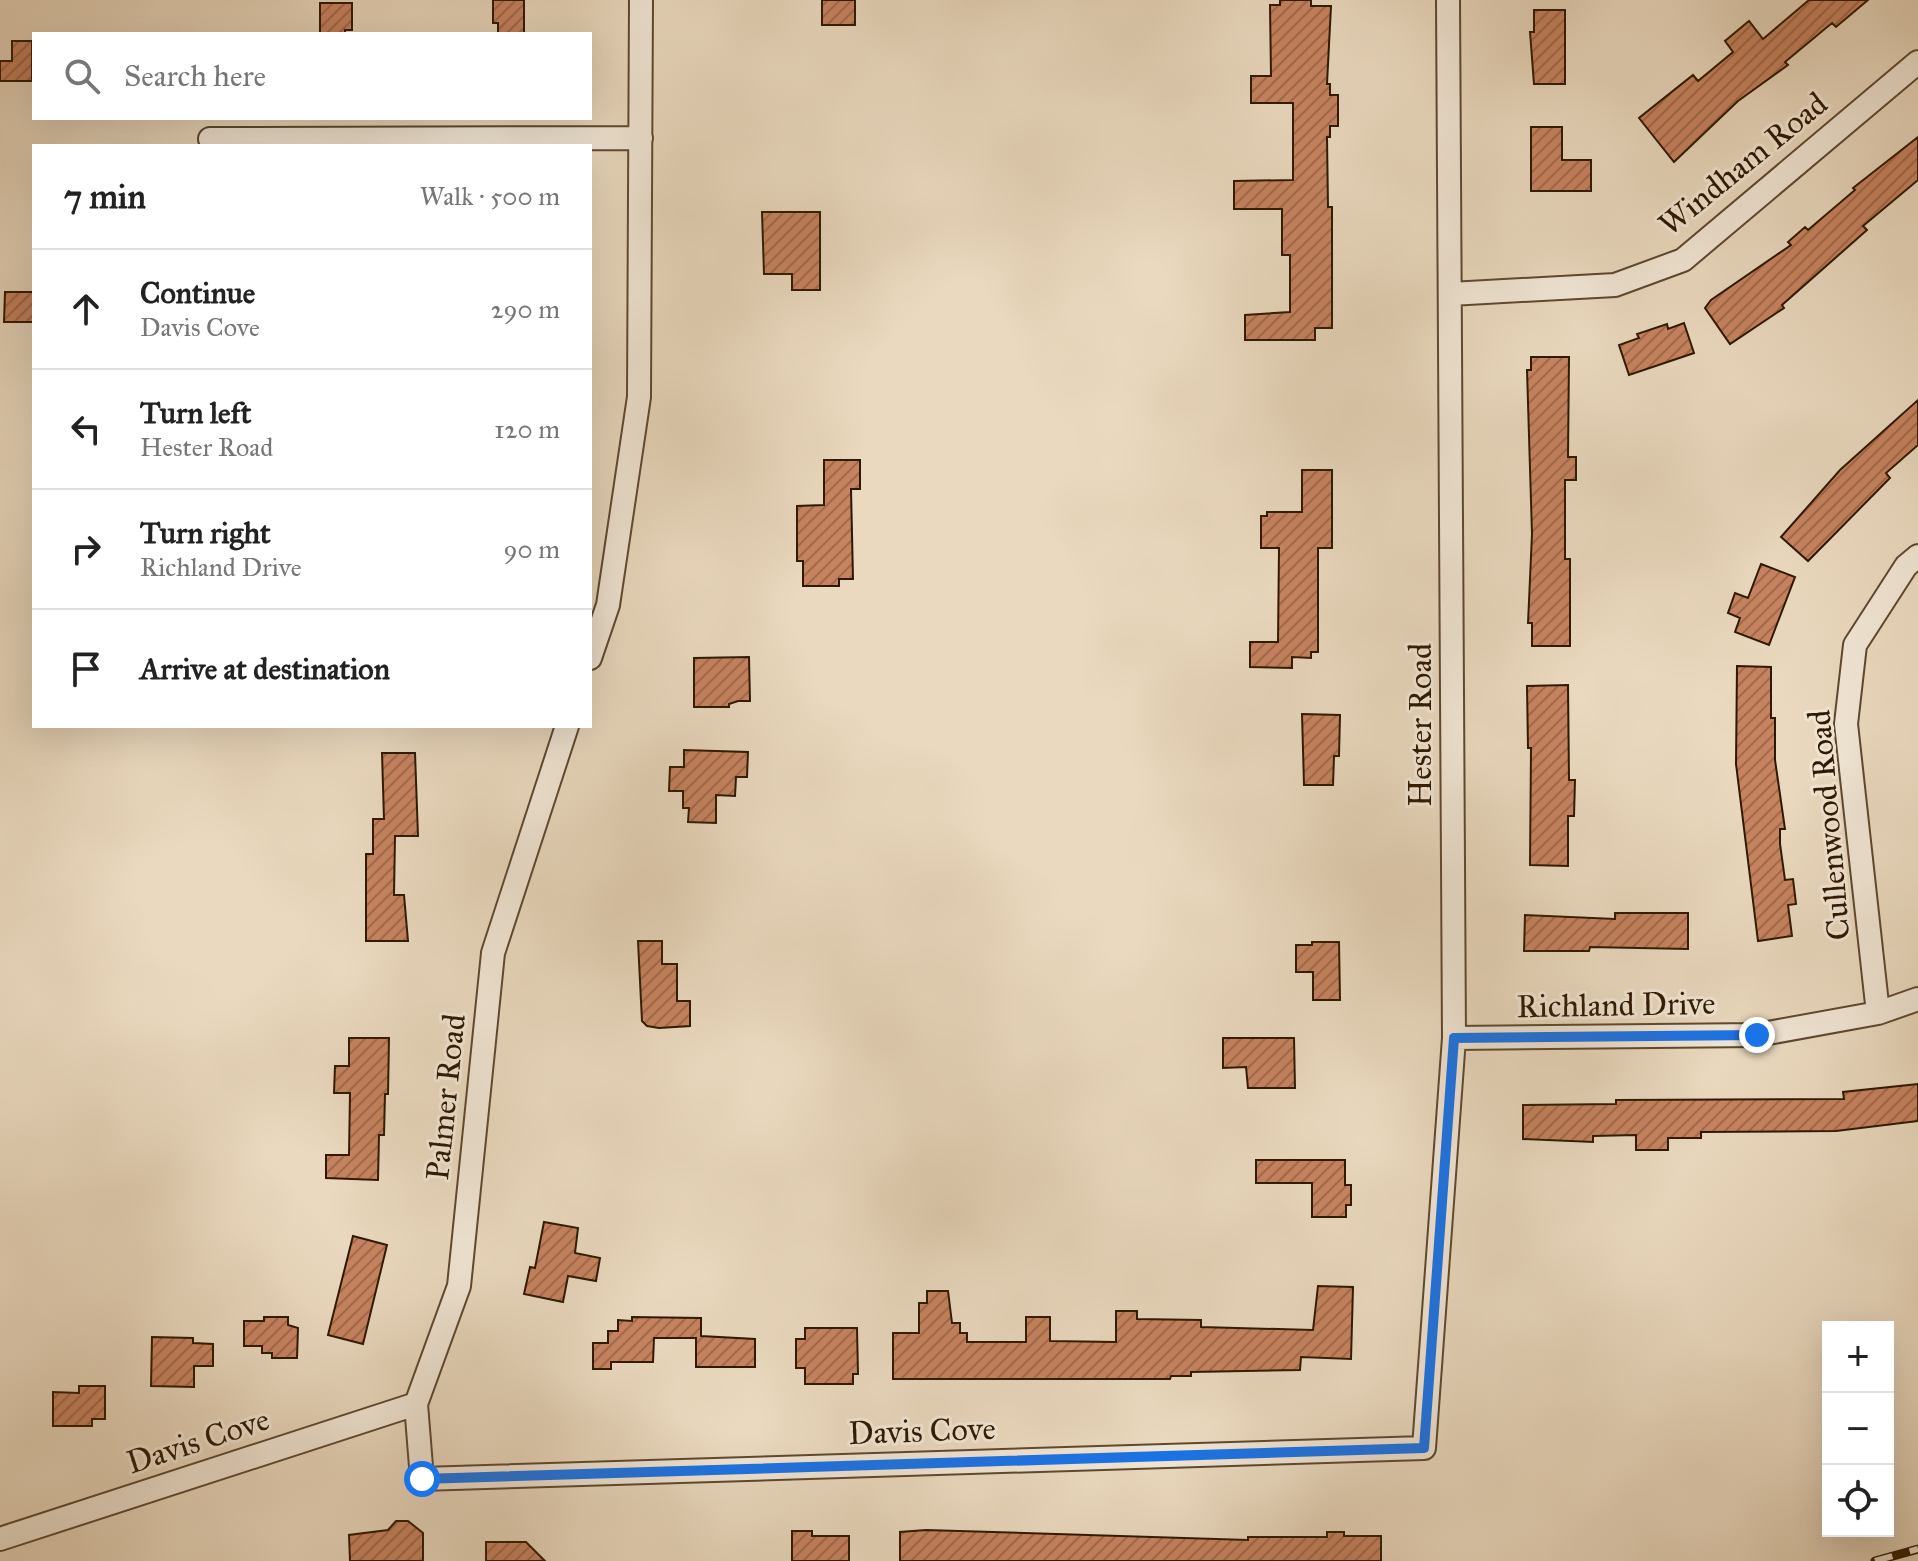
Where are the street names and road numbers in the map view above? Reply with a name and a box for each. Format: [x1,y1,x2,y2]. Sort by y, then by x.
street label: Windham Road [1651,84,1835,244]
street label: Hester Road [1401,643,1440,807]
street label: Cullenwood Road [1800,708,1858,942]
street label: Richland Drive [1516,984,1716,1026]
street label: Palmer Road [418,1012,474,1182]
street label: Davis Cove [122,1400,274,1482]
street label: Davis Cove [848,1409,996,1453]

